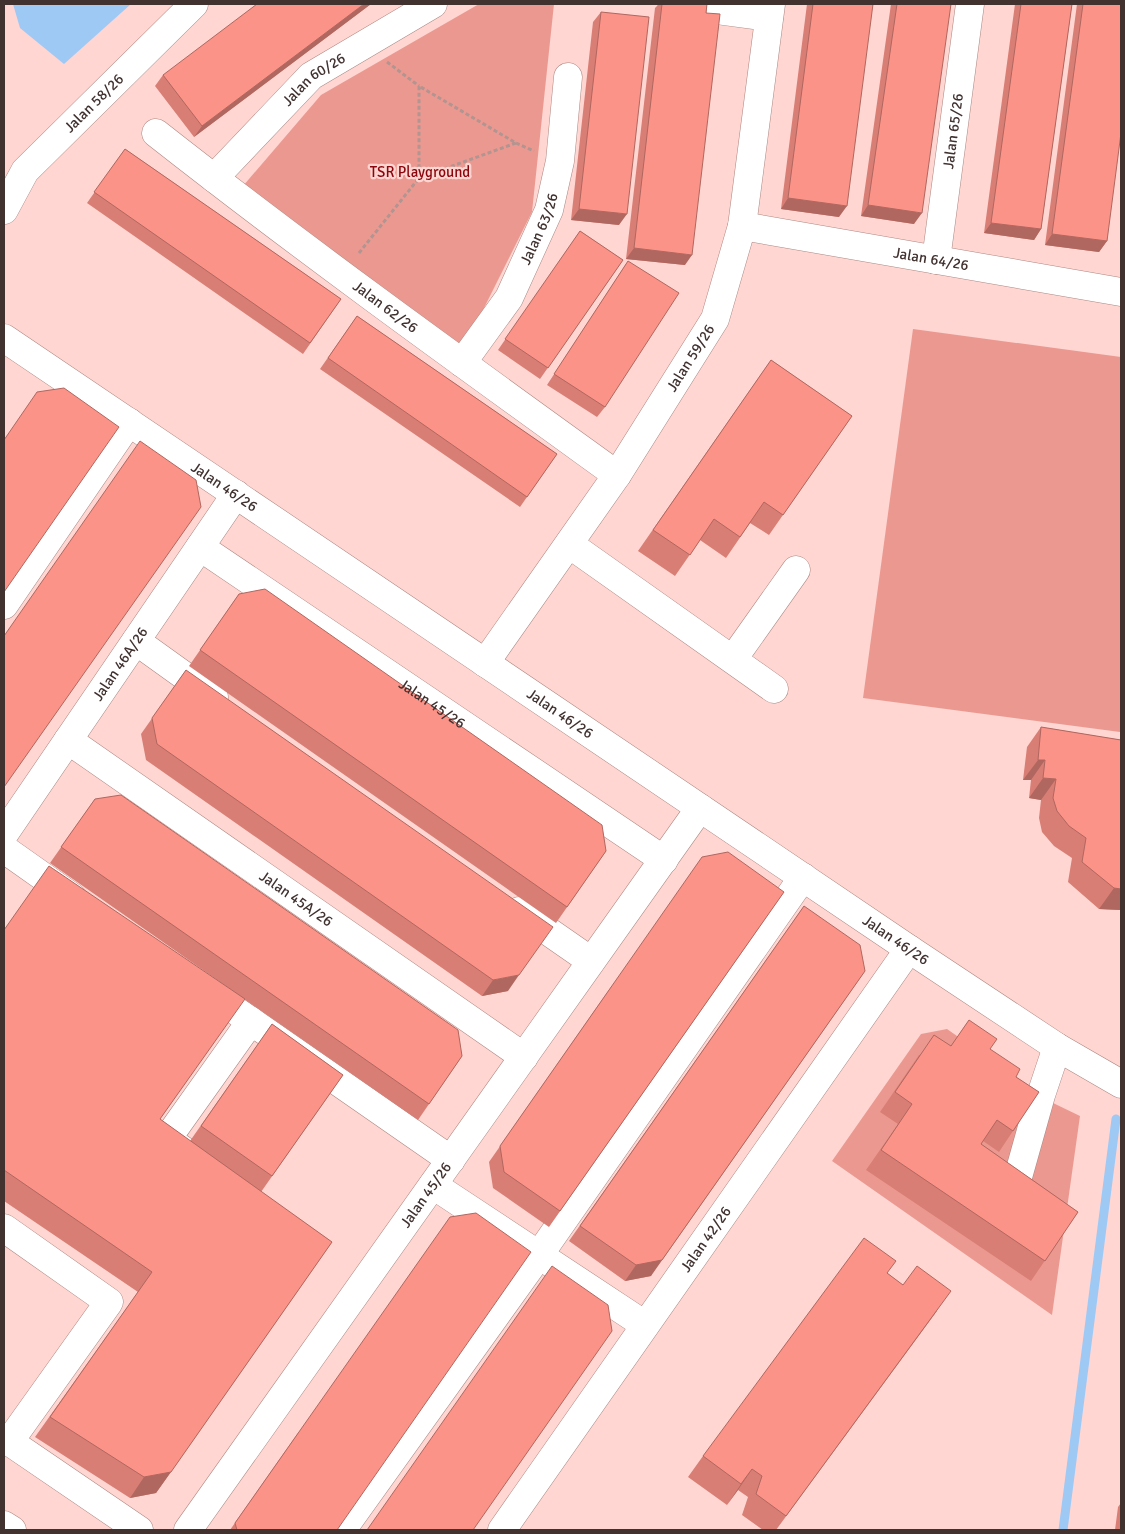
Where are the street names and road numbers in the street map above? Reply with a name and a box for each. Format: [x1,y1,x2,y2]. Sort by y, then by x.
street label: Jalan 60/26 [278,49,349,110]
street label: Jalan 58/26 [60,70,127,136]
street label: Jalan 65/26 [939,92,967,170]
street label: Jalan 63/26 [516,191,562,267]
street label: Jalan 64/26 [892,244,970,274]
street label: Jalan 62/26 [349,277,422,337]
street label: Jalan 59/26 [663,321,718,395]
street label: Jalan 46/26 [188,458,261,516]
street label: Jalan 46A/26 [89,623,152,704]
street label: Jalan 45/26 [395,675,469,732]
street label: Jalan 46/26 [523,685,597,742]
street label: Jalan 45A/26 [256,867,336,930]
street label: Jalan 46/26 [859,911,932,969]
street label: Jalan 45/26 [396,1158,455,1231]
street label: Jalan 42/26 [676,1203,735,1276]

